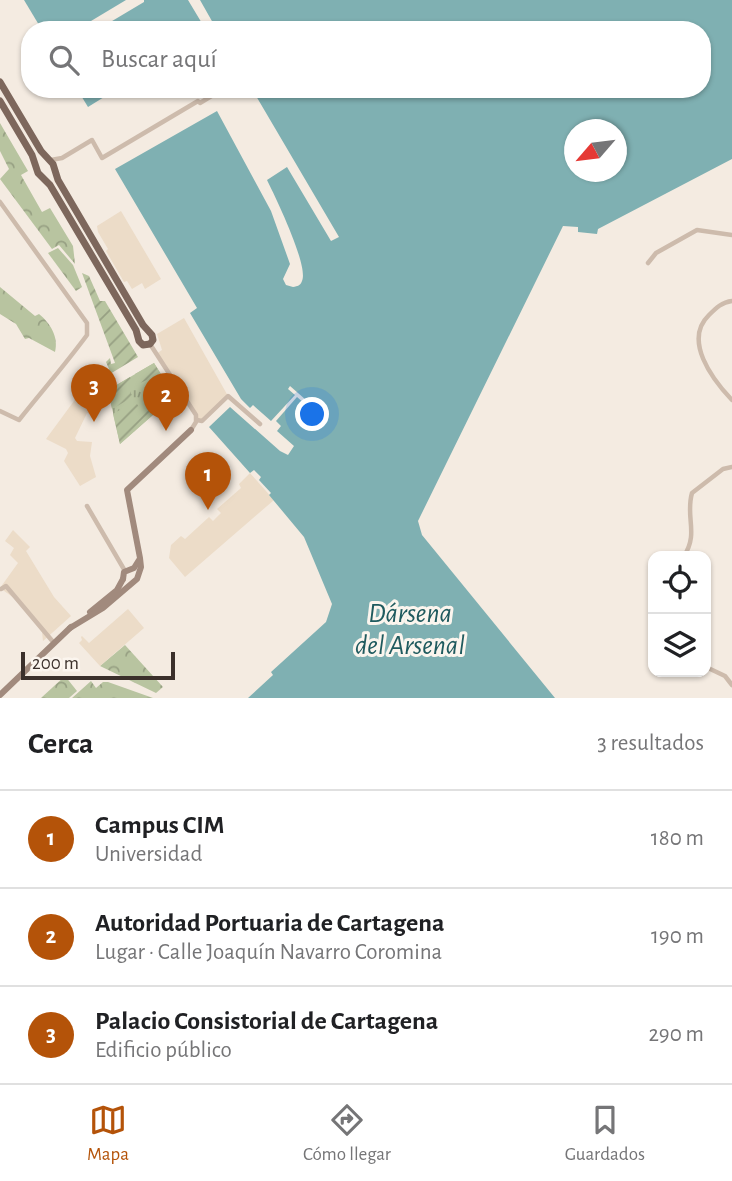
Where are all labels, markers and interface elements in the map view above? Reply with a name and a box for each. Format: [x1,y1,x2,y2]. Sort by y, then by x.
search box [21,21,711,98]
icon: search [45,41,83,79]
text: Buscar aquí [101,46,217,72]
north arrow [564,119,627,182]
pin: 3 [71,364,117,422]
pin: 2 [143,373,189,431]
your location [295,397,329,431]
pin: 1 [185,452,231,510]
map controls [648,551,711,677]
button: locate [648,551,711,614]
water label: Dársena del Arsenal [355,600,465,660]
button: layers [648,614,711,677]
scale bar [21,649,175,681]
text: 200 m [32,654,79,673]
text: Cerca [28,729,93,759]
text: 3 resultados [597,732,704,755]
text: Campus CIM [95,812,225,838]
text: 1 [47,827,55,850]
text: 180 m [651,827,704,850]
text: Universidad [95,843,202,866]
text: Autoridad Portuaria de Cartagena [95,910,445,936]
text: 2 [46,925,56,948]
text: 190 m [651,925,704,948]
text: Lugar · Calle Joaquín Navarro Coromina [95,941,442,964]
text: Palacio Consistorial de Cartagena [95,1008,438,1034]
text: 3 [46,1023,56,1046]
text: 290 m [648,1023,704,1046]
text: Edificio público [95,1039,232,1062]
tab: Mapa [87,1101,129,1166]
tab: Cómo llegar [303,1101,391,1166]
tab: Guardados [565,1101,645,1166]

